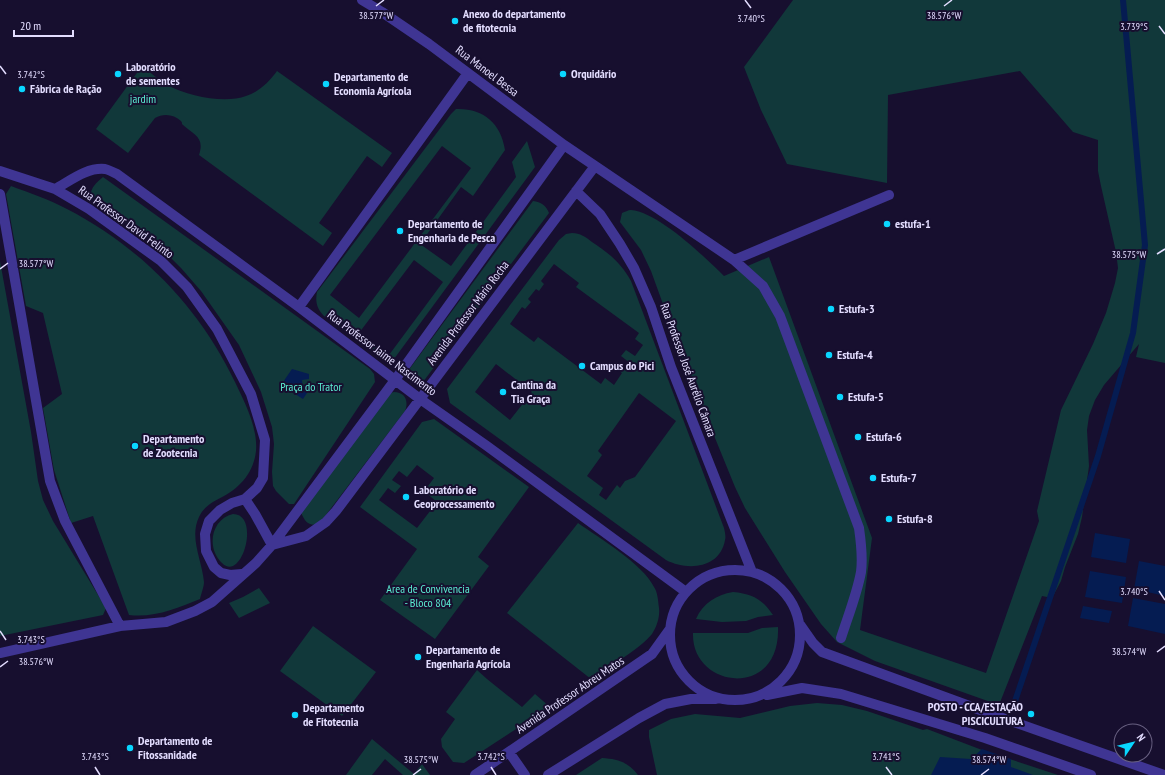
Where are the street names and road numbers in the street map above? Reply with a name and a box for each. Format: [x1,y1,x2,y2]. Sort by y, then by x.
street label: Rua Manoel Bessa [453,42,522,99]
street label: Rua Professor David Felinto [76,182,177,261]
street label: Avenida Professor Mário Rocha [423,257,512,368]
street label: Rua Professor José Aurélio Câmara [657,301,720,439]
street label: Rua Professor Jaime Nascimento [325,307,440,399]
street label: Avenida Professor Abreu Matos [513,653,627,736]

